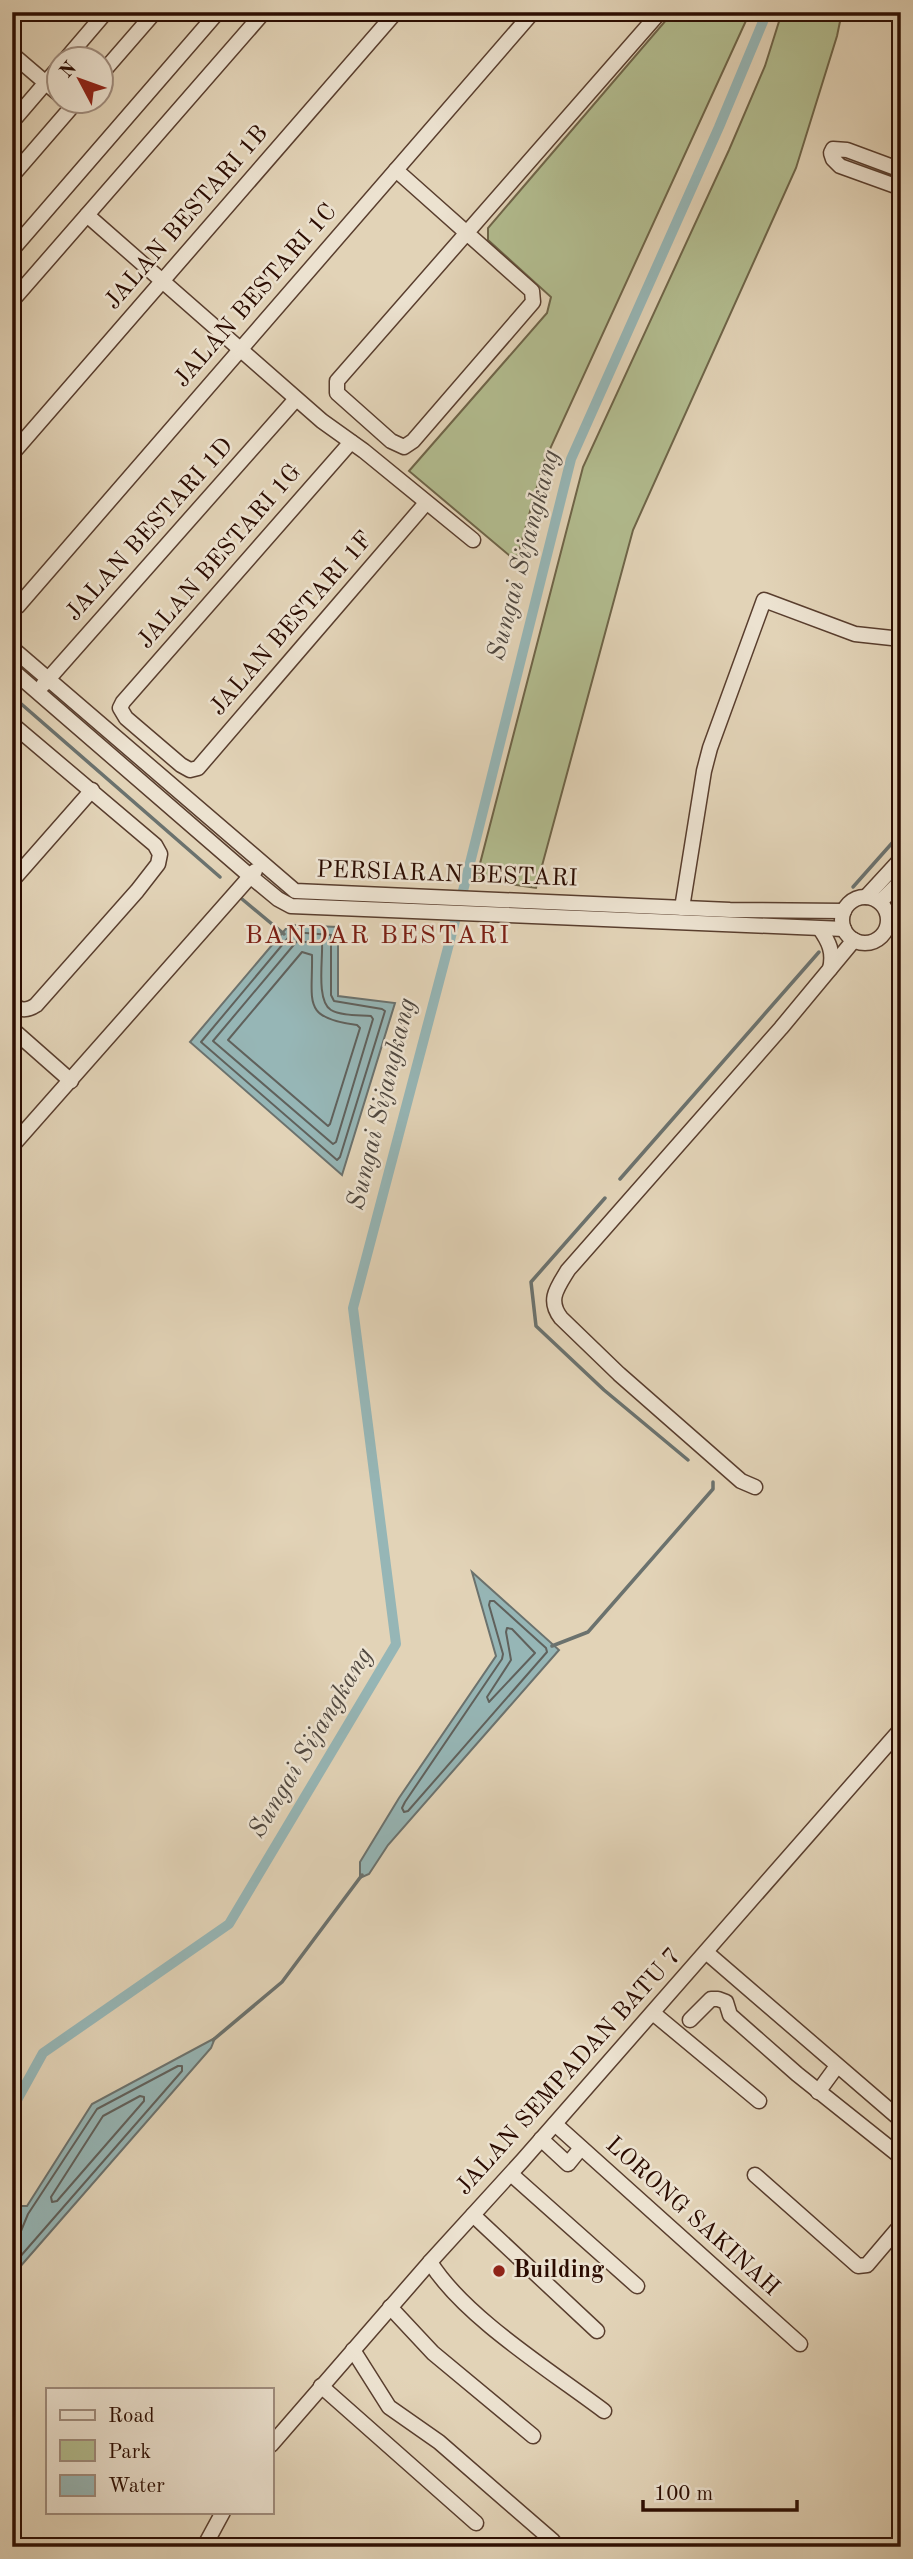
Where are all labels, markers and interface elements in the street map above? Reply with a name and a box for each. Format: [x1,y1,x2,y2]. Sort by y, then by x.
north arrow [46,46,116,116]
text: N [57,58,81,82]
street label: JALAN BESTARI 1B [101,122,273,314]
street label: JALAN BESTARI 1C [170,200,342,392]
street label: JALAN BESTARI 1D [62,434,238,626]
water label: Sungai Sijangkang [483,447,565,663]
street label: JALAN BESTARI 1G [134,460,306,654]
street label: JALAN BESTARI 1F [206,528,378,720]
street label: PERSIARAN BESTARI [316,858,578,892]
district label: BANDAR BESTARI [245,923,511,949]
water label: Sungai Sijangkang [343,996,421,1212]
water label: Sungai Sijangkang [244,1643,378,1843]
street label: JALAN SEMPADAN BATU 7 [452,1944,686,2200]
street label: LORONG SAKINAH [601,2133,783,2301]
place label: Building [513,2259,605,2283]
marker: Building [491,2263,507,2279]
legend [46,2388,273,2514]
text: Road [108,2406,155,2427]
text: Park [108,2442,151,2463]
scale bar [643,2468,797,2512]
text: Water [108,2476,165,2497]
text: 100 m [654,2484,713,2505]

